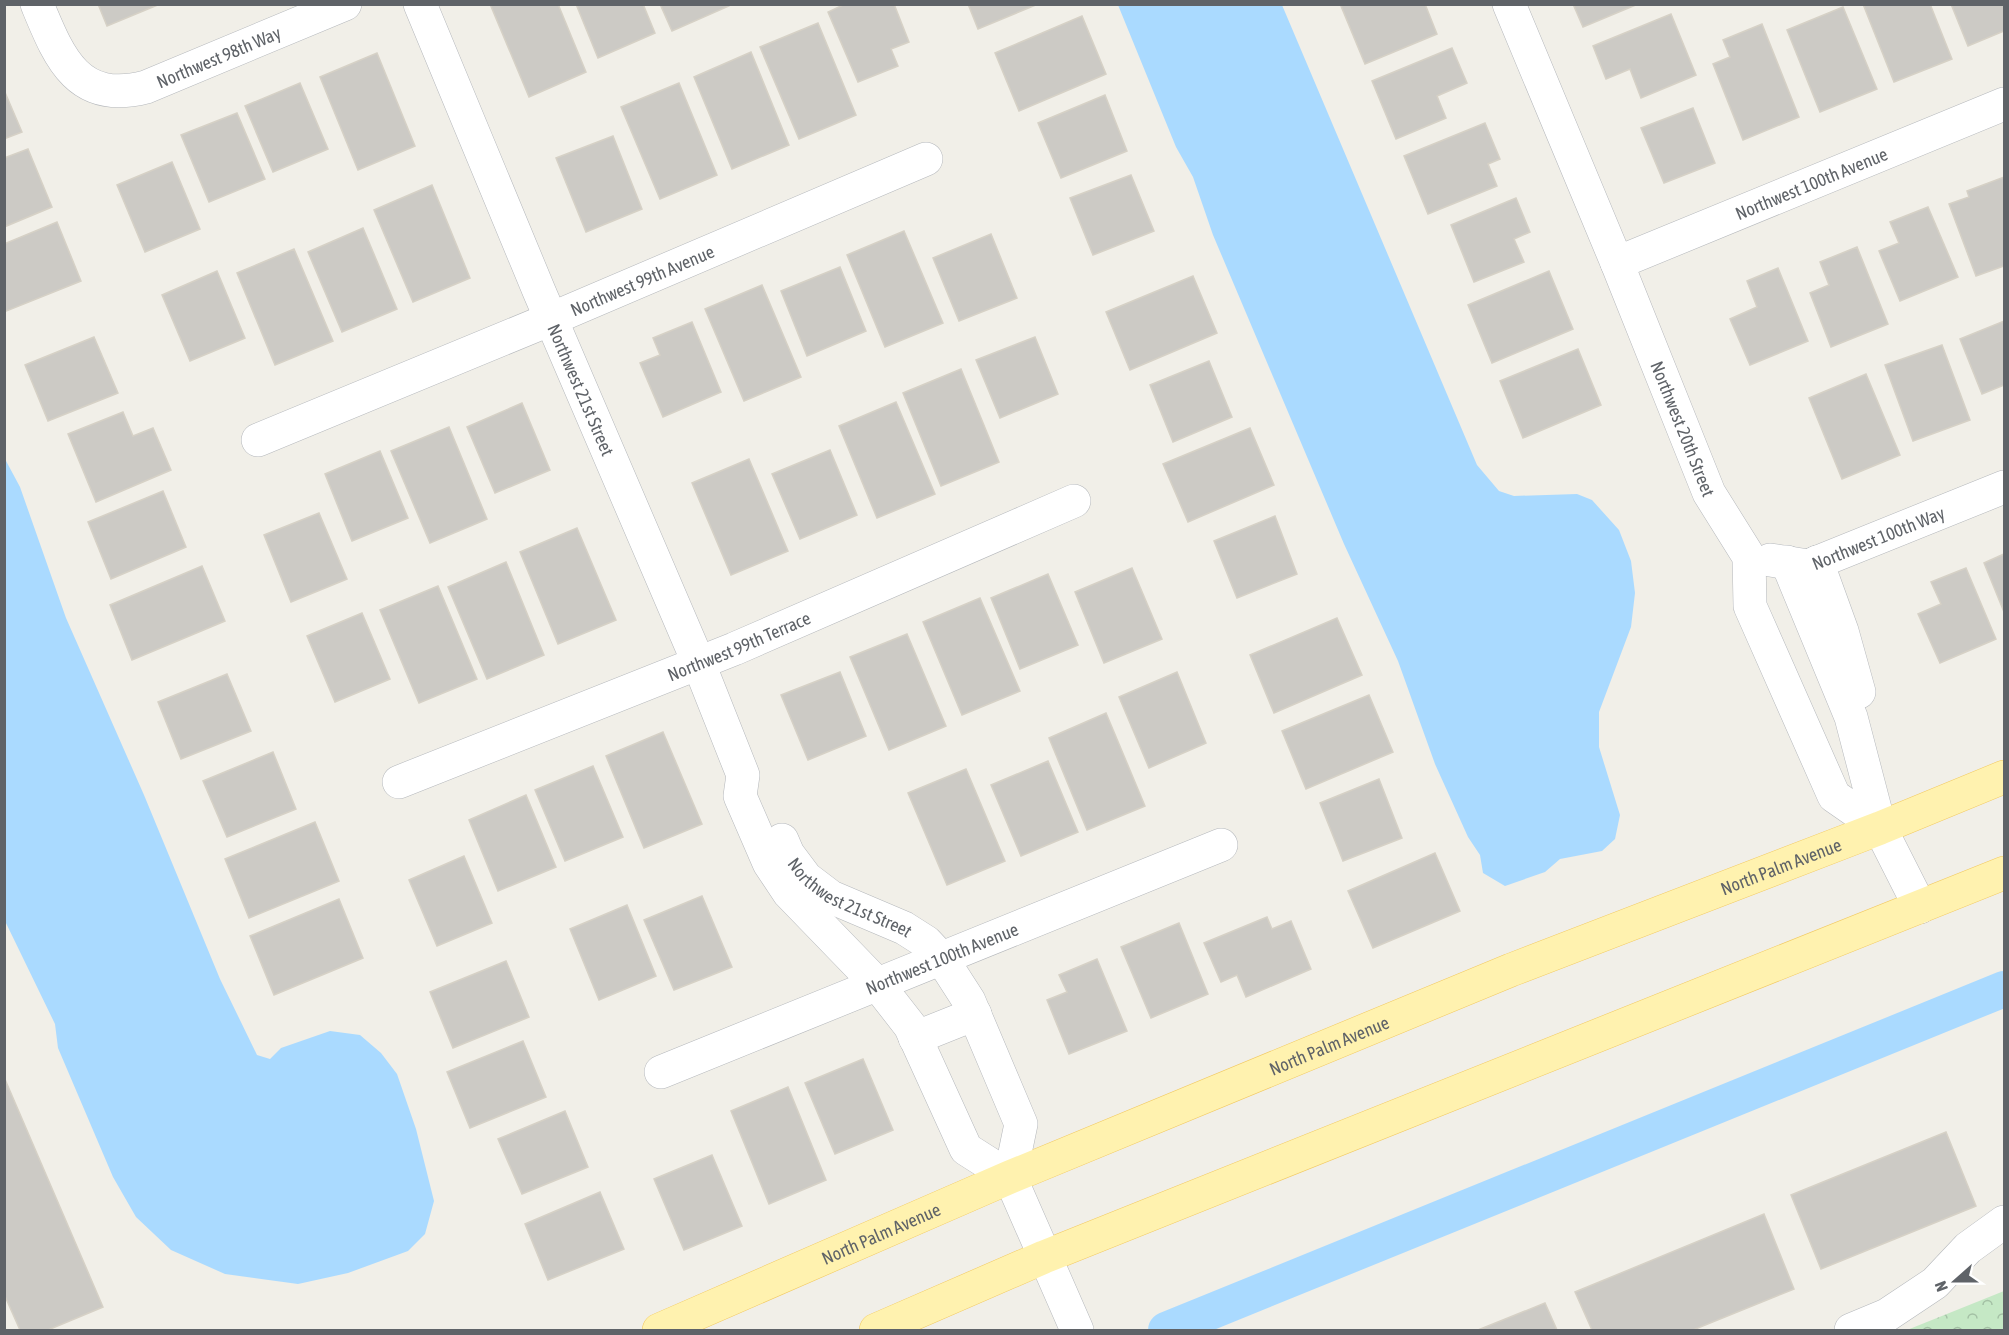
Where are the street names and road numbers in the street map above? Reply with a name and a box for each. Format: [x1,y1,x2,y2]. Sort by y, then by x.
street label: Northwest 98th Way [153,22,284,92]
street label: Northwest 100th Avenue [1732,143,1890,224]
street label: Northwest 99th Avenue [567,240,717,320]
street label: Northwest 21st Street [544,320,619,459]
street label: Northwest 20th Street [1647,358,1720,499]
street label: Northwest 100th Way [1809,502,1947,574]
street label: Northwest 99th Terrace [664,607,813,685]
street label: North Palm Avenue [1717,833,1844,899]
street label: Northwest 21st Street [784,853,916,941]
street label: Northwest 100th Avenue [863,918,1021,998]
street label: North Palm Avenue [1266,1011,1392,1079]
street label: North Palm Avenue [818,1198,944,1268]

